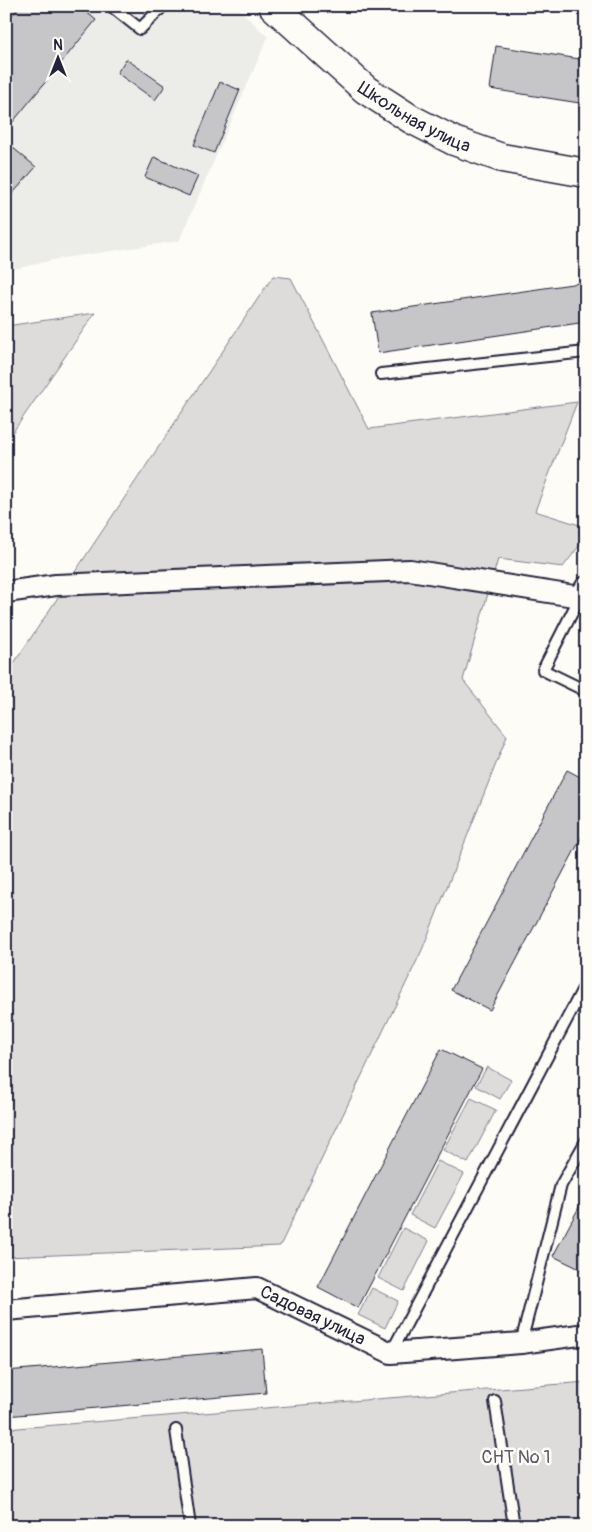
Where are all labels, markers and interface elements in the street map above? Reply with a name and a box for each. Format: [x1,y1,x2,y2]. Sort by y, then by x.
north arrow [32,32,82,82]
text: N [53,37,63,54]
street label: Школьная улица [354,76,474,157]
street label: Садовая улица [256,1280,369,1350]
park label: СНТ № 1 [481,1446,551,1469]

